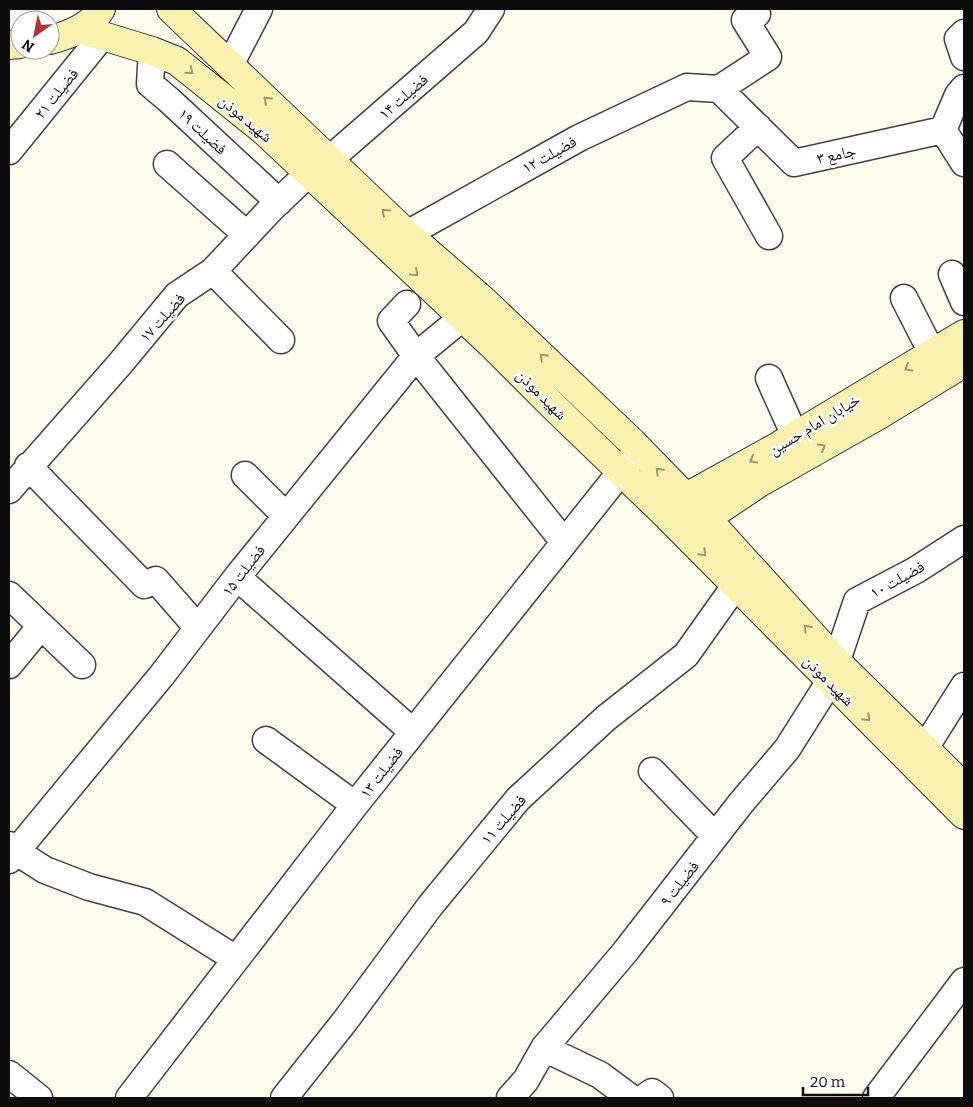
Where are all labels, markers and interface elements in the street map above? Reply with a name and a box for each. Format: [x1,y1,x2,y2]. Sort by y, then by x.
north arrow [10,10,60,60]
text: N [19,35,37,56]
street label: فضیلت ۲۱ [30,64,82,122]
one-way arrow [184,66,193,74]
street label: فضیلت ۱۴ [375,70,432,123]
street label: شهید موذن [214,91,276,147]
one-way arrow [263,97,272,106]
street label: فضیلت ۱۹ [174,104,231,159]
street label: فضیلت ۱۲ [519,132,580,177]
street label: جامع ۳ [815,141,858,169]
one-way arrow [381,209,390,218]
one-way arrow [410,267,419,276]
street label: فضیلت ۱۷ [135,289,189,346]
one-way arrow [540,354,549,363]
one-way arrow [904,361,913,371]
street label: شهید موذن [512,365,571,424]
street label: خیابان امام حسین [765,390,864,460]
one-way arrow [817,444,826,454]
one-way arrow [749,454,758,464]
one-way arrow [656,467,665,476]
street label: فضیلت ۱۵ [218,541,269,600]
one-way arrow [697,547,706,556]
street label: فضیلت ۱۰ [867,557,928,602]
one-way arrow [804,625,813,634]
street label: شهید موذن [799,651,858,710]
one-way arrow [861,712,870,721]
street label: فضیلت ۱۳ [356,743,407,802]
street label: فضیلت ۱۱ [477,791,530,848]
street label: فضیلت ۹ [656,857,703,910]
scale bar [803,1064,868,1096]
text: 20 m [810,1073,846,1091]

